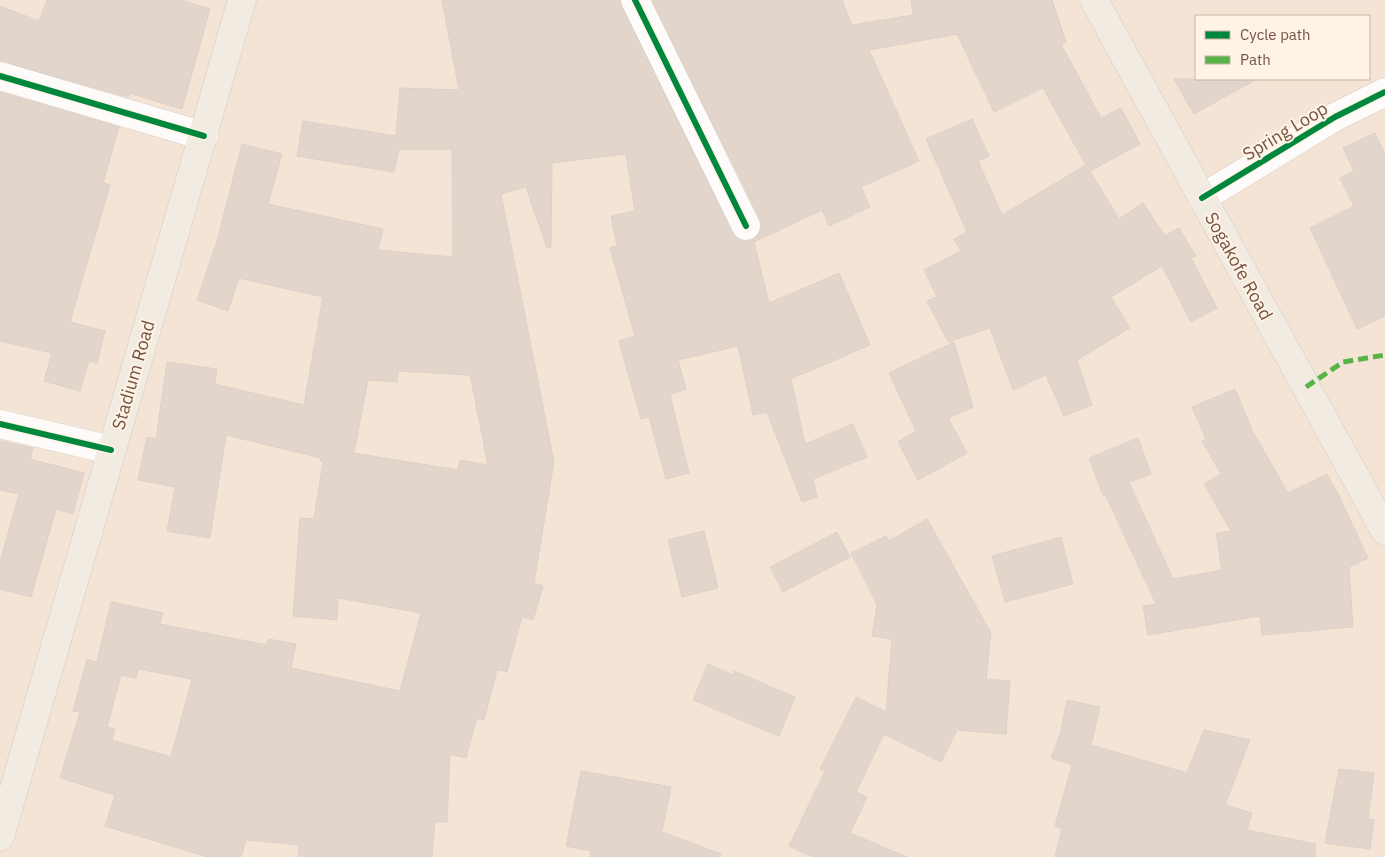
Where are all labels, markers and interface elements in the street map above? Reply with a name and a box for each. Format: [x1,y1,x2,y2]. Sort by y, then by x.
legend [1195,15,1370,80]
text: Cycle path [1240,25,1311,44]
text: Path [1240,50,1271,69]
street label: Spring Loop [1238,97,1332,165]
street label: Sogakofe Road [1200,208,1278,324]
street label: Stadium Road [106,318,160,432]

